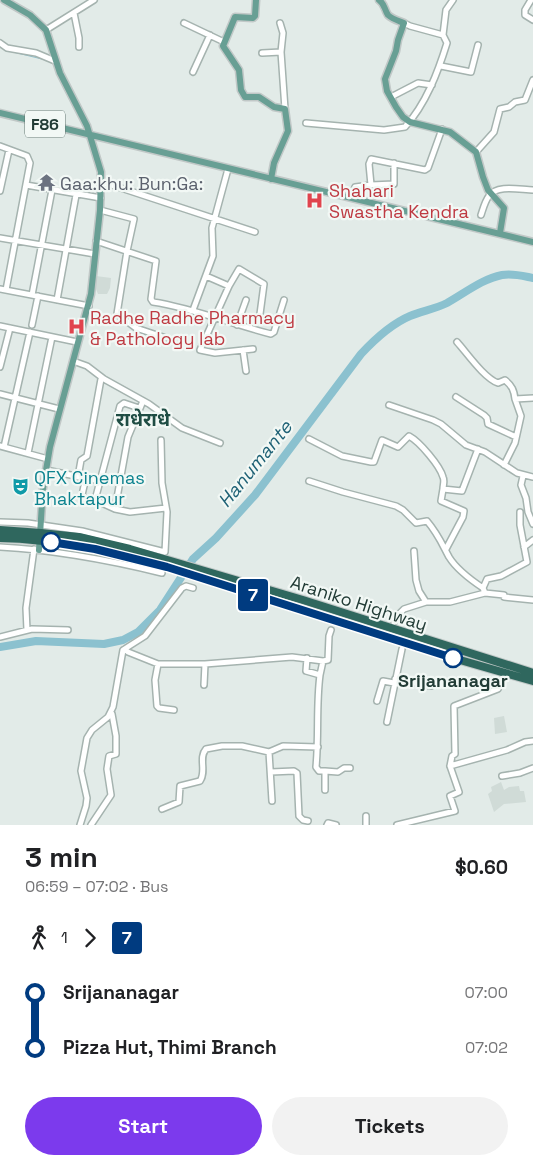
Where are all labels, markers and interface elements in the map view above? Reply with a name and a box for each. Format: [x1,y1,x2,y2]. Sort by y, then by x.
road number: F86 [25,110,65,138]
place label: Gaa:khu: Bun:Ga: [60,172,203,195]
temple icon: Gaa:khu: Bun:Ga: [36,173,56,193]
place label: Shahari Swastha Kendra [329,179,469,223]
hospital icon: Shahari Swastha Kendra [305,190,325,210]
place label: Radhe Radhe Pharmacy & Pathology lab [90,306,295,350]
hospital icon: Radhe Radhe Pharmacy & Pathology lab [66,317,86,337]
district label: राधेराधे [116,407,171,432]
water label: Hanumante [212,415,298,513]
place label: QFX Cinemas Bhaktapur [34,466,145,510]
theatre icon: QFX Cinemas Bhaktapur [10,477,30,497]
unlabelled marker [41,532,61,552]
street label: Araniko Highway [288,570,430,636]
line badge: 7 [237,579,269,611]
text: 7 [248,583,258,606]
marker: Srijananagar [443,648,463,668]
place label: Srijananagar [398,669,508,692]
text: 3 min [25,839,98,875]
text: $0.60 [455,855,508,880]
text: 06:59 – 07:02 · Bus [25,876,168,897]
icon: walk [25,924,53,952]
icon: forward [76,924,104,952]
text: 7 [122,926,132,949]
text: 1 [61,927,68,948]
text: Srijananagar [63,980,179,1005]
text: 07:00 [464,982,508,1003]
text: Pizza Hut, Thimi Branch [63,1035,277,1060]
text: 07:02 [465,1037,508,1058]
button: Start [25,1097,262,1155]
button: Tickets [272,1097,508,1155]

